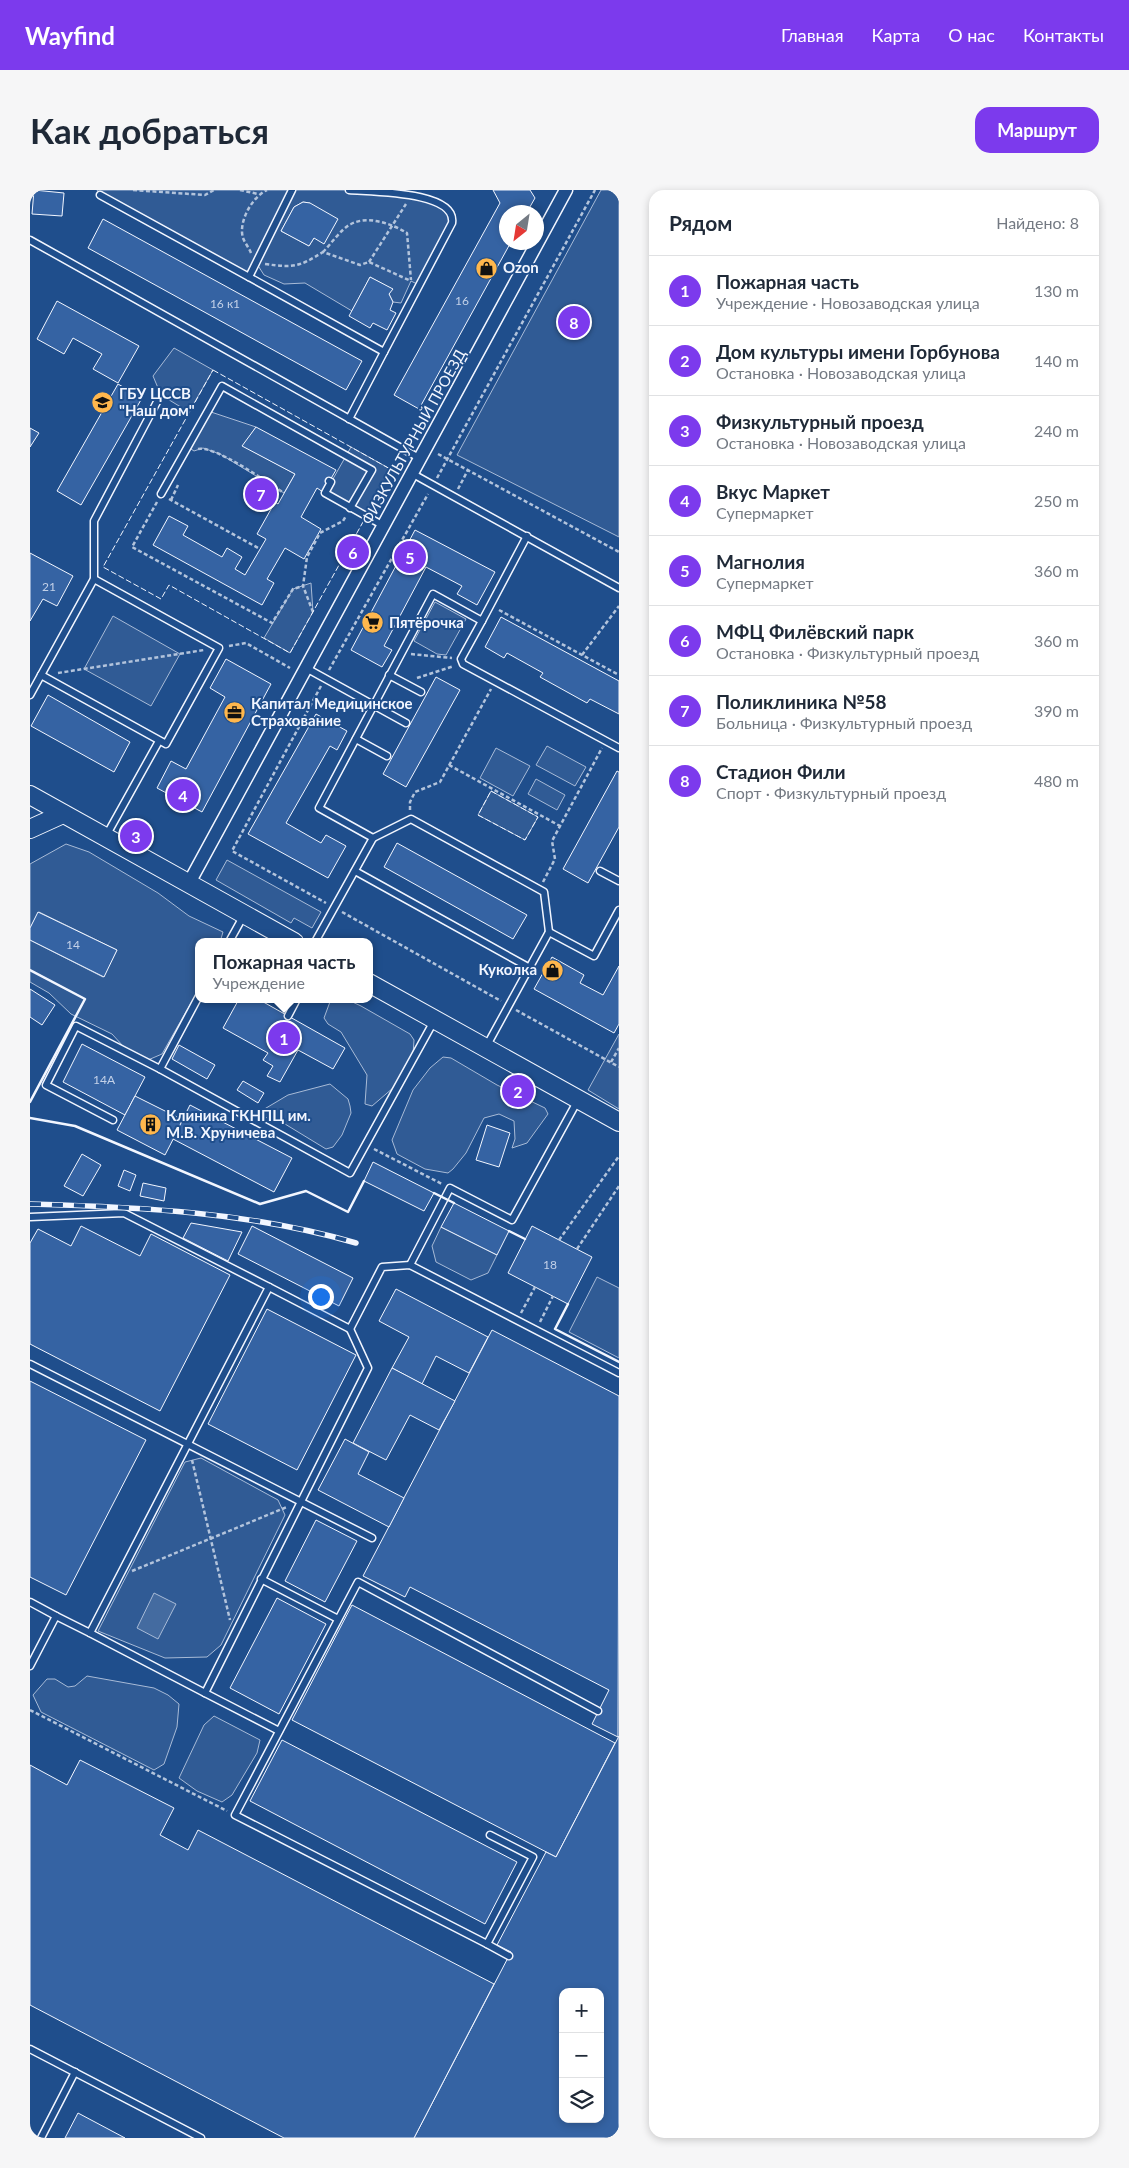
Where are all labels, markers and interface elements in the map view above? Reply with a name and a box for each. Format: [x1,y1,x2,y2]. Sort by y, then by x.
text: Wayfind [25,21,115,50]
text: Главная [781,24,844,46]
text: Карта [872,24,920,46]
text: О нас [948,24,995,46]
text: Контакты [1023,24,1104,46]
button: Маршрут [975,107,1099,153]
text: Как добраться [30,109,269,151]
north arrow [499,205,544,250]
text: Рядом [669,210,732,235]
text: Найдено: 8 [996,213,1079,232]
shop icon: Ozon [475,256,499,280]
place label: Ozon [503,258,539,276]
text: Пожарная часть [716,270,859,293]
text: 1 [680,281,690,300]
text: 130 m [1034,281,1079,300]
house number: 16 [455,293,469,308]
text: Учреждение · Новозаводская улица [716,293,980,312]
house number: 16 к1 [210,296,240,311]
pin: 8 [558,303,590,341]
text: Дом культуры имени Горбунова [716,340,1000,363]
street label: ФИЗКУЛЬТУРНЫЙ ПРОЕЗД [357,346,469,527]
text: 2 [680,351,690,370]
text: 140 m [1034,351,1079,370]
text: Остановка · Новозаводская улица [716,363,966,382]
place label: ГБУ ЦССВ "Наш дом" [119,384,195,419]
school or university icon: ГБУ ЦССВ "Наш дом" [91,391,115,415]
text: Физкультурный проезд [716,410,924,433]
text: 3 [680,421,690,440]
text: 240 m [1034,421,1079,440]
text: Остановка · Новозаводская улица [716,433,966,452]
pin: 7 [245,475,277,513]
text: Вкус Маркет [716,480,830,503]
text: 4 [680,491,690,510]
text: 250 m [1034,491,1079,510]
text: Супермаркет [716,503,814,522]
pin: 6 [337,533,369,571]
pin: 5 [394,538,426,576]
text: Магнолия [716,550,805,573]
text: 5 [680,561,690,580]
text: 360 m [1034,561,1079,580]
text: Супермаркет [716,573,814,592]
house number: 21 [42,579,56,594]
supermarket icon: Пятёрочка [361,611,385,635]
place label: Пятёрочка [389,613,464,631]
text: МФЦ Филёвский парк [716,620,914,643]
text: 6 [680,631,690,650]
text: 360 m [1034,631,1079,650]
text: Остановка · Физкультурный проезд [716,643,979,662]
text: Поликлиника №58 [716,690,887,713]
place label: Капитал Медицинское Страхование [251,694,413,729]
office icon: Капитал Медицинское Страхование [223,701,247,725]
text: 7 [680,701,690,720]
text: 390 m [1034,701,1079,720]
text: Больница · Физкультурный проезд [716,713,972,732]
text: Стадион Фили [716,760,846,783]
text: 8 [680,771,690,790]
text: 480 m [1034,771,1079,790]
pin: 4 [167,776,199,814]
text: Спорт · Физкультурный проезд [716,783,946,802]
pin: 3 [120,817,152,855]
house number: 14 [66,937,80,952]
popup [195,938,373,1003]
text: Пожарная часть [213,950,355,973]
shop icon: Куколка [541,958,565,982]
place label: Куколка [478,960,537,978]
text: Учреждение [213,973,305,992]
pin: 1 [268,1019,300,1057]
house number: 14А [93,1072,116,1087]
pin: 2 [502,1072,534,1110]
place label: Клиника ГКНПЦ им. М.В. Хруничева [166,1106,311,1141]
building icon: Клиника ГКНПЦ им. М.В. Хруничева [138,1113,162,1137]
house number: 18 [543,1257,557,1272]
your location [308,1284,334,1310]
map controls [559,1988,604,2123]
button: + [559,1988,604,2033]
button: − [559,2033,604,2078]
button: layers [559,2078,604,2123]

